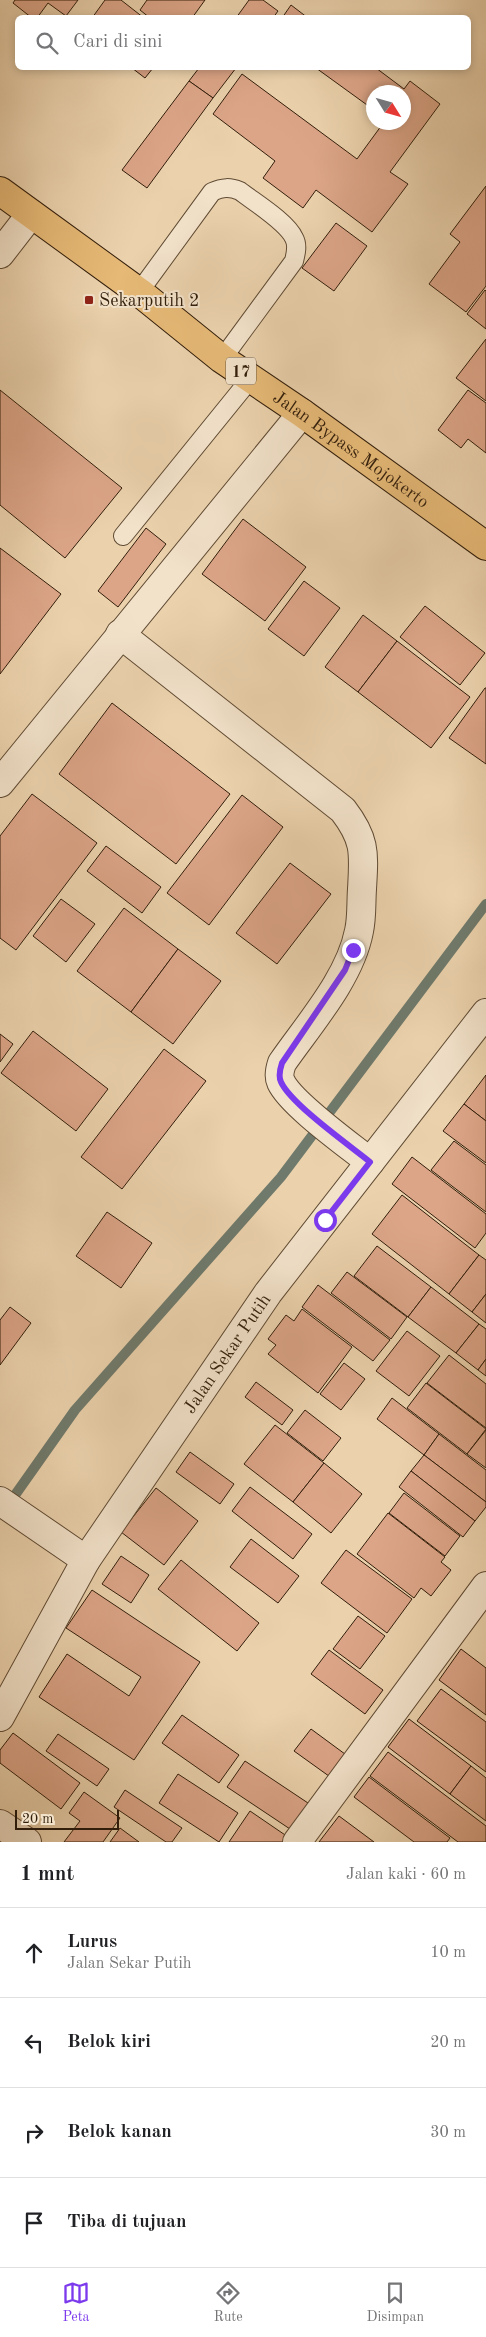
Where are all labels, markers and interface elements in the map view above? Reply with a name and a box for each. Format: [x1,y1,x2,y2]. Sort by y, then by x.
search box [15,15,471,70]
icon: search [33,29,61,57]
text: Cari di sini [73,33,163,52]
north arrow [366,85,411,130]
place label: Sekarputih 2 [99,292,199,310]
marker: Sekarputih 2 [83,294,95,306]
road number: 17 [226,358,256,384]
street label: Jalan Bypass Mojokerto [269,388,432,512]
route end [342,939,365,962]
route start [314,1209,337,1232]
street label: Jalan Sekar Putih [181,1291,275,1417]
scale bar [15,1807,119,1830]
text: 20 m [22,1812,53,1826]
text: 1 mnt [20,1864,74,1885]
text: Jalan kaki · 60 m [346,1867,466,1883]
text: Lurus [67,1933,117,1952]
icon: ahead [20,1939,48,1967]
text: 10 m [430,1945,466,1961]
text: Jalan Sekar Putih [67,1956,191,1972]
icon: left [20,2029,48,2057]
text: Belok kiri [67,2033,151,2052]
text: 20 m [430,2035,466,2051]
icon: right [20,2119,48,2147]
text: Belok kanan [67,2123,172,2142]
text: 30 m [430,2125,466,2141]
icon: arrive [20,2209,48,2237]
text: Tiba di tujuan [67,2213,187,2232]
tab: Peta [62,2279,90,2326]
tab: Rute [214,2279,243,2326]
tab: Disimpan [367,2279,424,2326]

